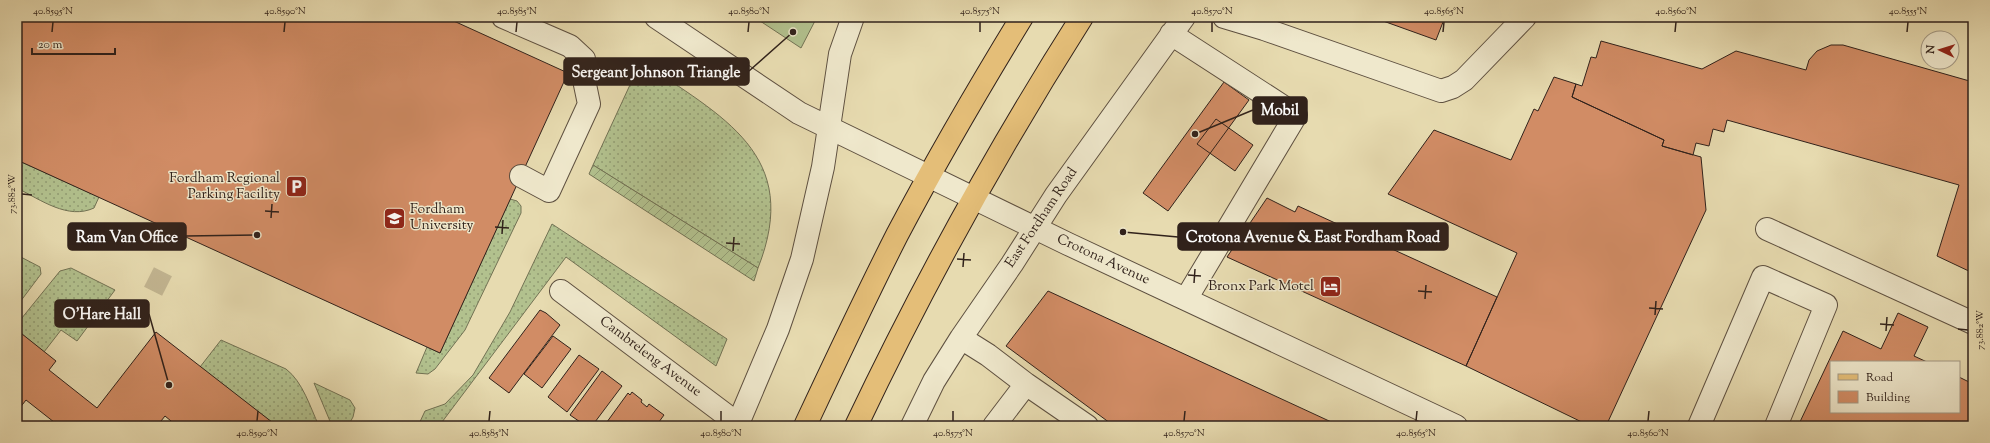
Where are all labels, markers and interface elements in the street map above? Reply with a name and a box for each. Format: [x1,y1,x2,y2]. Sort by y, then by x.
text: 40.8595°N [33,4,73,19]
text: 40.8590°N [264,4,306,19]
text: 40.8585°N [497,4,537,19]
text: 40.8580°N [728,4,770,19]
text: 40.8575°N [960,4,1000,19]
text: 40.8570°N [1191,4,1233,19]
text: 40.8565°N [1424,4,1464,19]
text: 40.8560°N [1655,4,1697,19]
text: 40.8555°N [1889,4,1927,19]
scale bar [32,30,115,56]
north arrow [1920,30,1960,70]
text: 20 m [38,36,63,54]
text: N [1923,44,1939,55]
callout: Sergeant Johnson Triangle [564,58,749,85]
text: Sergeant Johnson Triangle [571,63,741,84]
callout: Mobil [1253,97,1307,124]
text: Mobil [1261,101,1300,122]
street label: East Fordham Road [1001,164,1083,272]
place label: Fordham Regional Parking Facility [169,169,280,205]
text: 73.882°W [5,174,20,214]
parking icon: Fordham Regional Parking Facility [283,174,309,200]
place label: Fordham University [410,200,473,236]
school or university icon: Fordham University [381,205,407,231]
callout: Ram Van Office [68,223,186,250]
callout: Crotona Avenue & East Fordham Road [1178,223,1448,250]
text: Ram Van Office [76,228,178,249]
text: Crotona Avenue & East Fordham Road [1186,228,1441,249]
street label: Crotona Avenue [1053,230,1153,290]
hotel icon: Bronx Park Motel [1317,274,1343,300]
place label: Bronx Park Motel [1208,277,1314,297]
callout: O'Hare Hall [55,300,149,327]
text: O'Hare Hall [63,305,142,326]
text: 73.882°W [1973,310,1988,350]
street label: Cambreleng Avenue [595,312,705,402]
legend [1830,361,1960,413]
text: Road [1866,369,1893,387]
text: Building [1866,389,1910,407]
text: 40.8590°N [236,426,278,441]
text: 40.8585°N [469,426,509,441]
text: 40.8580°N [700,426,742,441]
text: 40.8575°N [933,426,973,441]
text: 40.8570°N [1163,426,1205,441]
text: 40.8565°N [1396,426,1436,441]
text: 40.8560°N [1627,426,1669,441]

